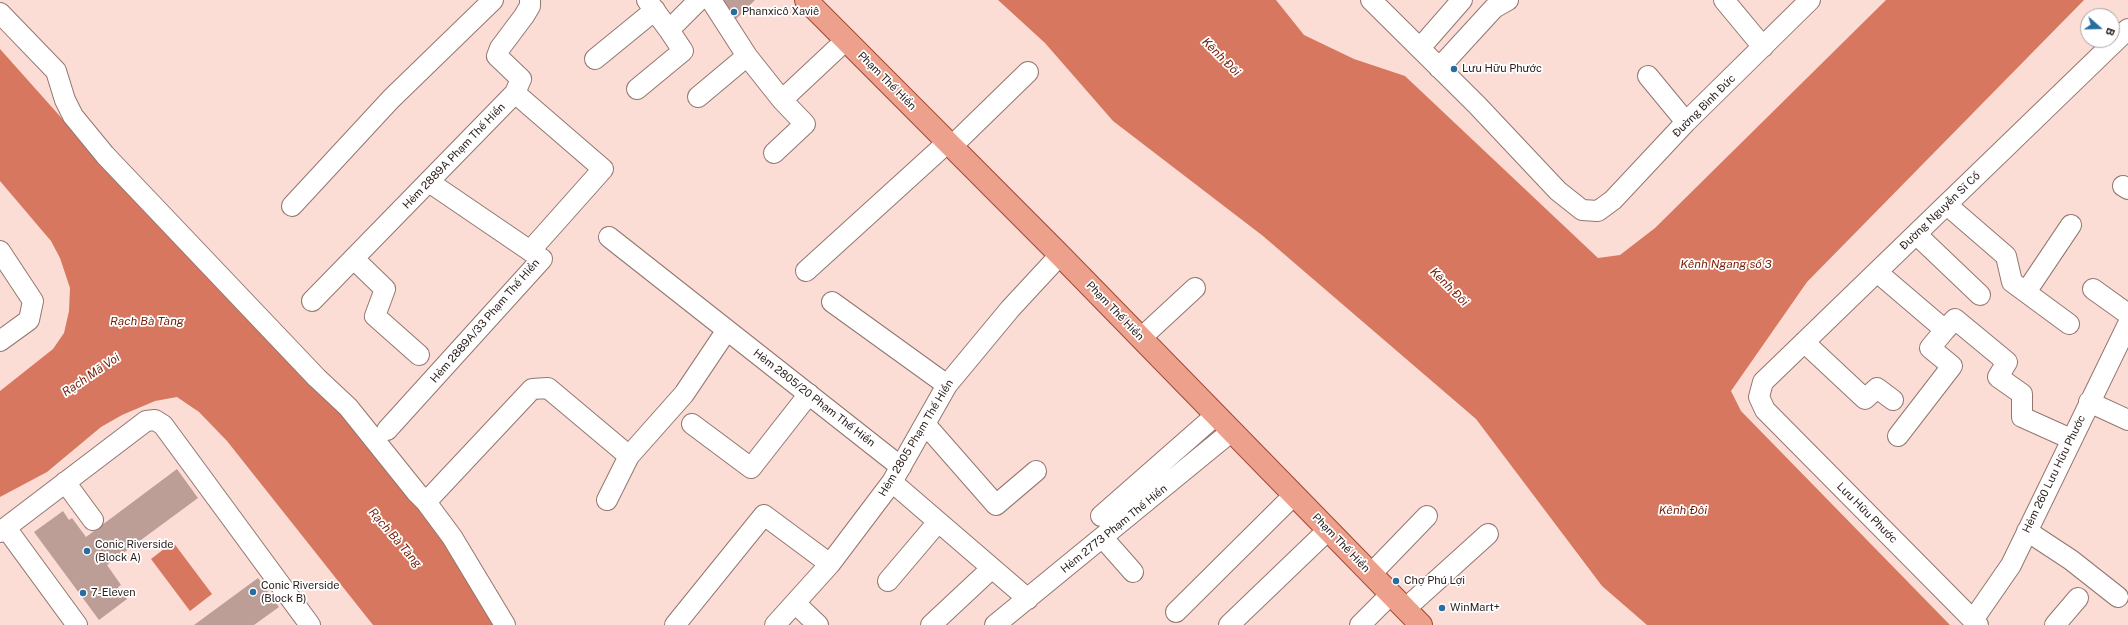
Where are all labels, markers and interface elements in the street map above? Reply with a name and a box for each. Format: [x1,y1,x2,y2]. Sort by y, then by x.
place label: Phanxicô Xaviê [742,5,819,19]
marker: Phanxicô Xaviê [729,7,739,17]
north arrow [2080,8,2120,48]
text: B [2103,26,2117,37]
water label: Kênh Đôi [1199,35,1243,79]
street label: Phạm Thế Hiển [855,49,919,113]
place label: Lưu Hữu Phước [1462,62,1542,76]
marker: Lưu Hữu Phước [1449,64,1459,74]
street label: Đường Bình Đức [1670,72,1738,140]
street label: Hẻm 2889A Phạm Thế Hiển [400,100,508,212]
street label: Đường Nguyễn Sĩ Cố [1897,169,1983,253]
street label: Hẻm 2889A/33 Phạm Thế Hiển [428,256,542,386]
water label: Kênh Ngang số 3 [1680,257,1772,271]
water label: Kênh Đôi [1427,265,1471,309]
street label: Phạm Thế Hiển [1083,279,1147,343]
water label: Rạch Bà Tàng [110,314,184,328]
street label: Hẻm 2805/20 Phạm Thế Hiển [750,346,878,450]
water label: Rạch Mã Voi [59,350,123,400]
street label: Hẻm 2805 Phạm Thế Hiển [876,377,956,499]
street label: Hẻm 260 Lưu Hữu Phước [2020,413,2088,535]
street label: Lưu Hữu Phước [1834,480,1900,546]
street label: Hẻm 2773 Phạm Thế Hiển [1058,482,1170,576]
water label: Kênh Đôi [1659,503,1707,517]
water label: Rạch Bà Tàng [365,505,425,571]
street label: Phạm Thế Hiển [1309,511,1373,575]
place label: Conic Riverside (Block A) [95,538,174,564]
marker: Conic Riverside (Block A) [82,546,92,556]
place label: Chợ Phú Lợi [1404,574,1465,588]
marker: Chợ Phú Lợi [1391,576,1401,586]
place label: Conic Riverside (Block B) [261,579,340,605]
place label: 7-Eleven [91,586,136,600]
marker: Conic Riverside (Block B) [248,587,258,597]
marker: 7-Eleven [78,588,88,598]
place label: WinMart+ [1450,601,1500,615]
marker: WinMart+ [1437,603,1447,613]

